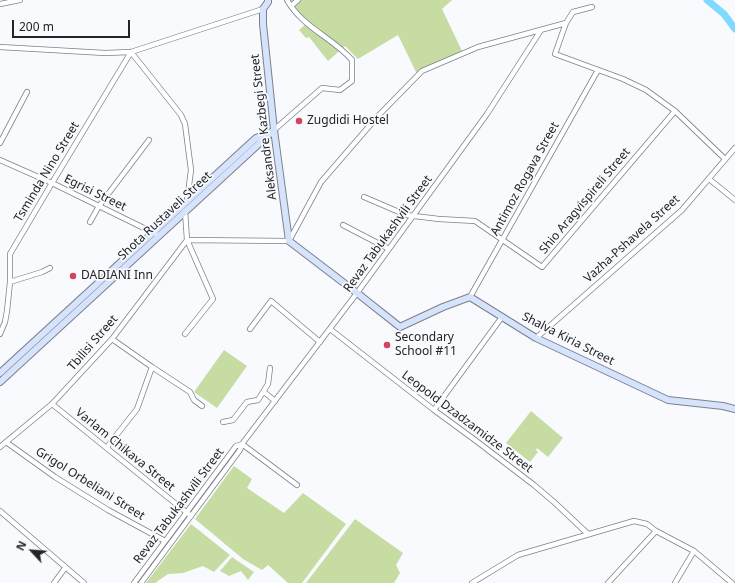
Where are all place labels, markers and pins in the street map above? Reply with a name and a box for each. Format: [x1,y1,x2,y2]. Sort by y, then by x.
place label: Zugdidi Hostel [307,114,389,128]
marker: Zugdidi Hostel [294,116,304,126]
place label: DADIANI Inn [81,269,153,283]
marker: DADIANI Inn [68,271,78,281]
place label: Secondary School #11 [395,331,457,359]
marker: Secondary School #11 [382,340,392,350]

